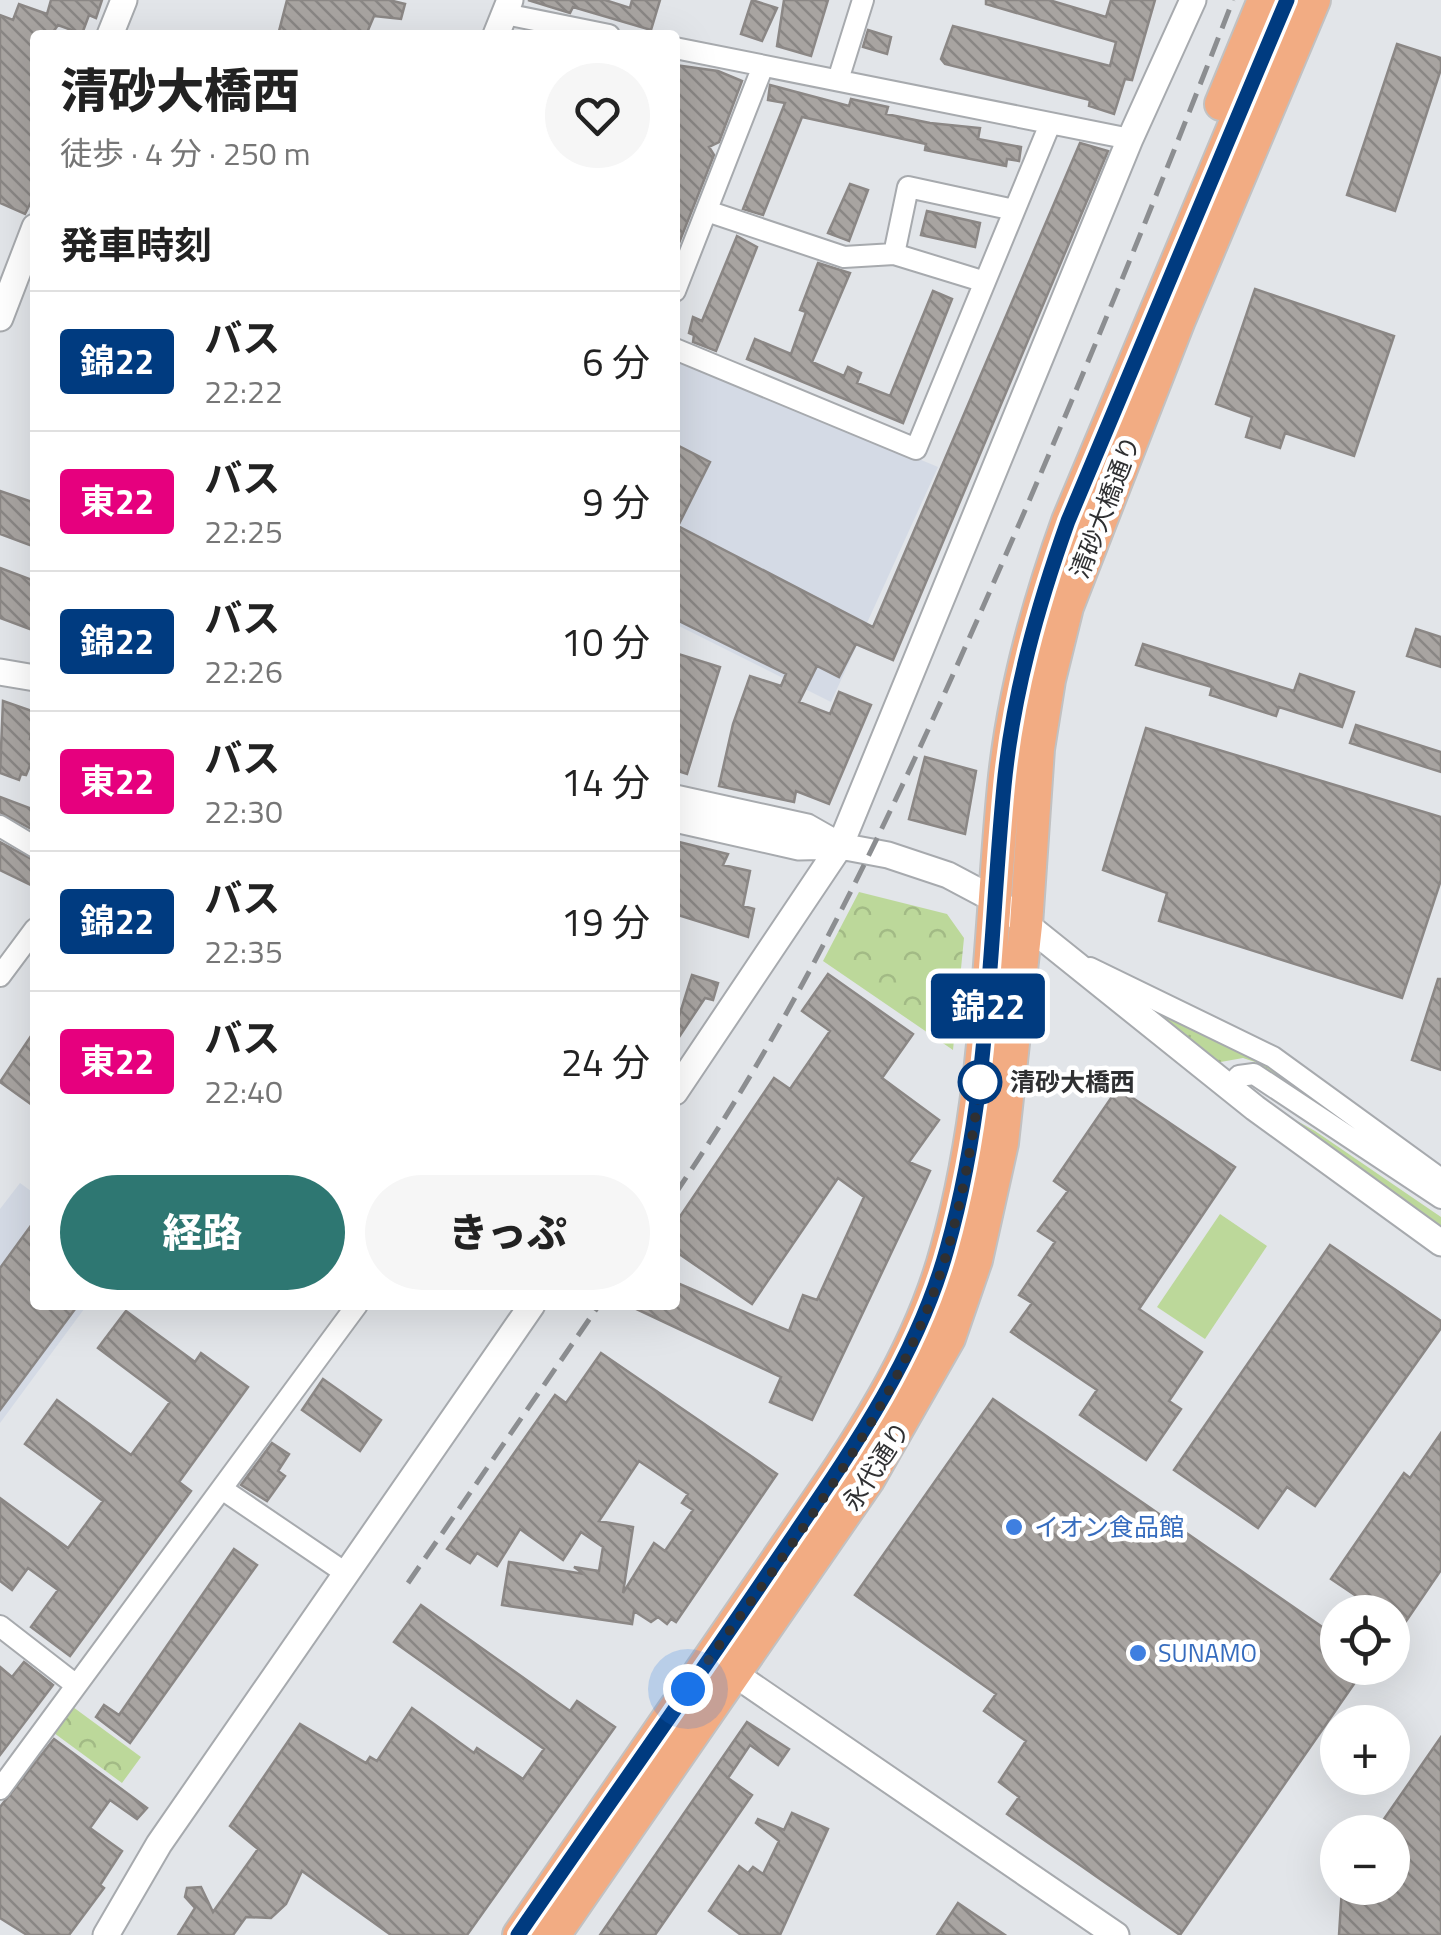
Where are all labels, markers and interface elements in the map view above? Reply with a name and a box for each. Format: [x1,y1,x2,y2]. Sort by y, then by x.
text: 清砂大橋西 [60,54,300,127]
button: heart [545,63,650,168]
text: 徒歩 · 4 分 · 250 m [60,129,311,177]
text: 発車時刻 [60,216,212,274]
text: バス [204,309,280,367]
text: 6 分 [582,333,650,391]
text: 錦22 [80,334,154,388]
text: 22:22 [204,367,283,415]
street label: 清砂大橋通り [1060,430,1150,584]
text: バス [204,449,280,507]
text: 9 分 [582,473,650,531]
text: 東22 [80,474,154,528]
text: 22:25 [204,507,283,555]
text: バス [204,589,280,647]
text: 10 分 [561,613,650,671]
text: 錦22 [80,614,154,668]
text: 22:26 [204,647,283,695]
text: バス [204,729,280,787]
text: 14 分 [561,753,650,811]
text: 東22 [80,754,154,808]
text: 22:30 [204,787,283,835]
text: バス [204,869,280,927]
text: 19 分 [561,893,650,951]
text: 錦22 [80,894,154,948]
text: 22:35 [204,927,283,975]
line badge: 錦22 [930,974,1046,1038]
text: 錦22 [951,979,1025,1033]
text: バス [204,1009,280,1067]
text: 24 分 [561,1033,650,1091]
text: 東22 [80,1034,154,1088]
marker: 清砂大橋西 [959,1061,1001,1103]
place label: 清砂大橋西 [1010,1063,1135,1101]
text: 22:40 [204,1067,283,1115]
button: 経路 [60,1175,345,1290]
button: きっぷ [365,1175,650,1290]
street label: 永代通り [833,1414,919,1518]
place label: イオン食品館 [1034,1508,1184,1546]
marker: イオン食品館 [1003,1516,1025,1538]
map controls [1320,1595,1410,1905]
button: locate [1320,1595,1410,1685]
place label: SUNAMO [1158,1634,1257,1672]
marker: SUNAMO [1127,1642,1149,1664]
your location [663,1664,713,1714]
button: + [1320,1705,1410,1795]
button: − [1320,1815,1410,1905]

